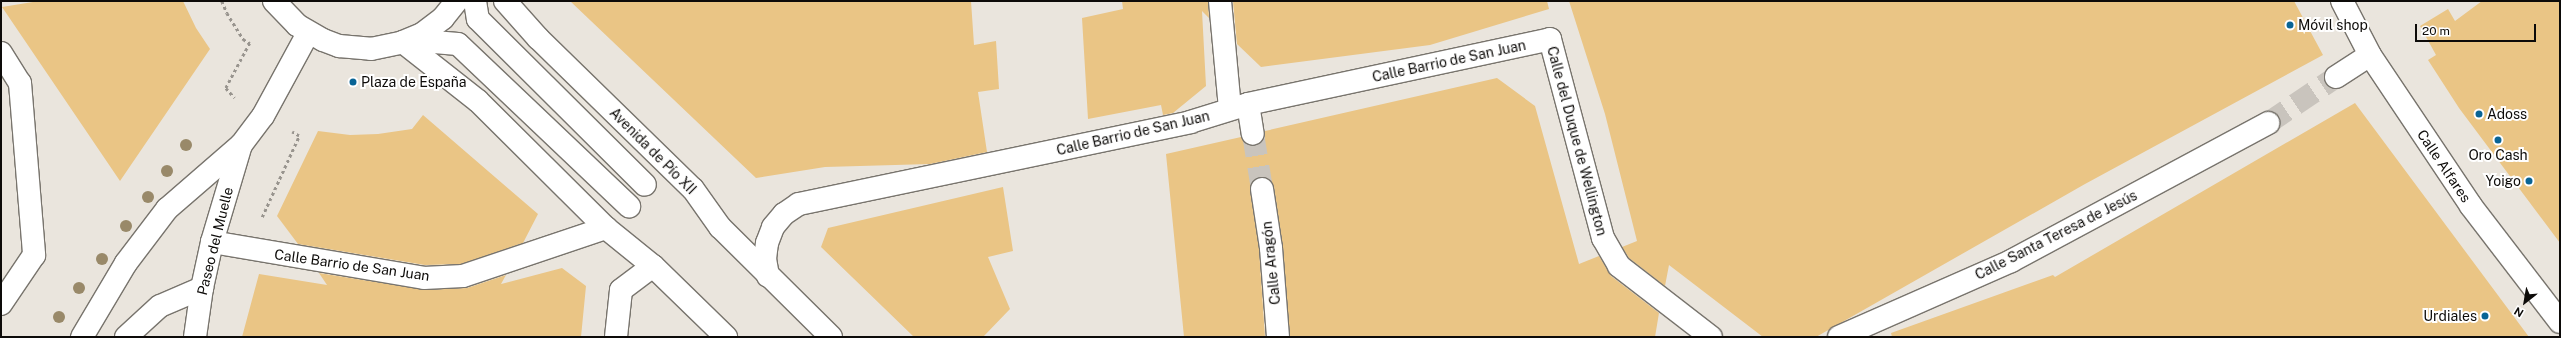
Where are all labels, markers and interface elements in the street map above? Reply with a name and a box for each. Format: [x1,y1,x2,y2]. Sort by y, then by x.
scale bar [2417,16,2538,42]
place label: Móvil shop [2298,17,2368,33]
marker: Móvil shop [2285,20,2295,30]
text: 20 m [2422,24,2450,38]
street label: Calle Barrio de San Juan [1370,36,1528,86]
street label: Calle del Duque de Wellington [1543,44,1611,238]
place label: Plaza de España [361,74,467,90]
marker: Plaza de España [348,77,358,87]
street label: Avenida de Pío XII [606,104,700,198]
place label: Adoss [2487,106,2527,122]
street label: Calle Barrio de San Juan [1055,107,1211,159]
marker: Adoss [2474,109,2484,119]
street label: Calle Alfares [2414,126,2474,206]
marker: Oro Cash [2493,135,2503,145]
place label: Oro Cash [2468,147,2528,163]
place label: Yoigo [2486,173,2521,189]
marker: Yoigo [2524,176,2534,186]
street label: Paseo del Muelle [193,185,237,297]
street label: Calle Santa Teresa de Jesús [1972,187,2140,283]
street label: Calle Aragón [1258,220,1284,306]
street label: Calle Barrio de San Juan [273,246,431,284]
north arrow [2505,282,2545,322]
text: N [2512,305,2526,320]
place label: Urdiales [2423,308,2477,324]
marker: Urdiales [2480,311,2490,321]

